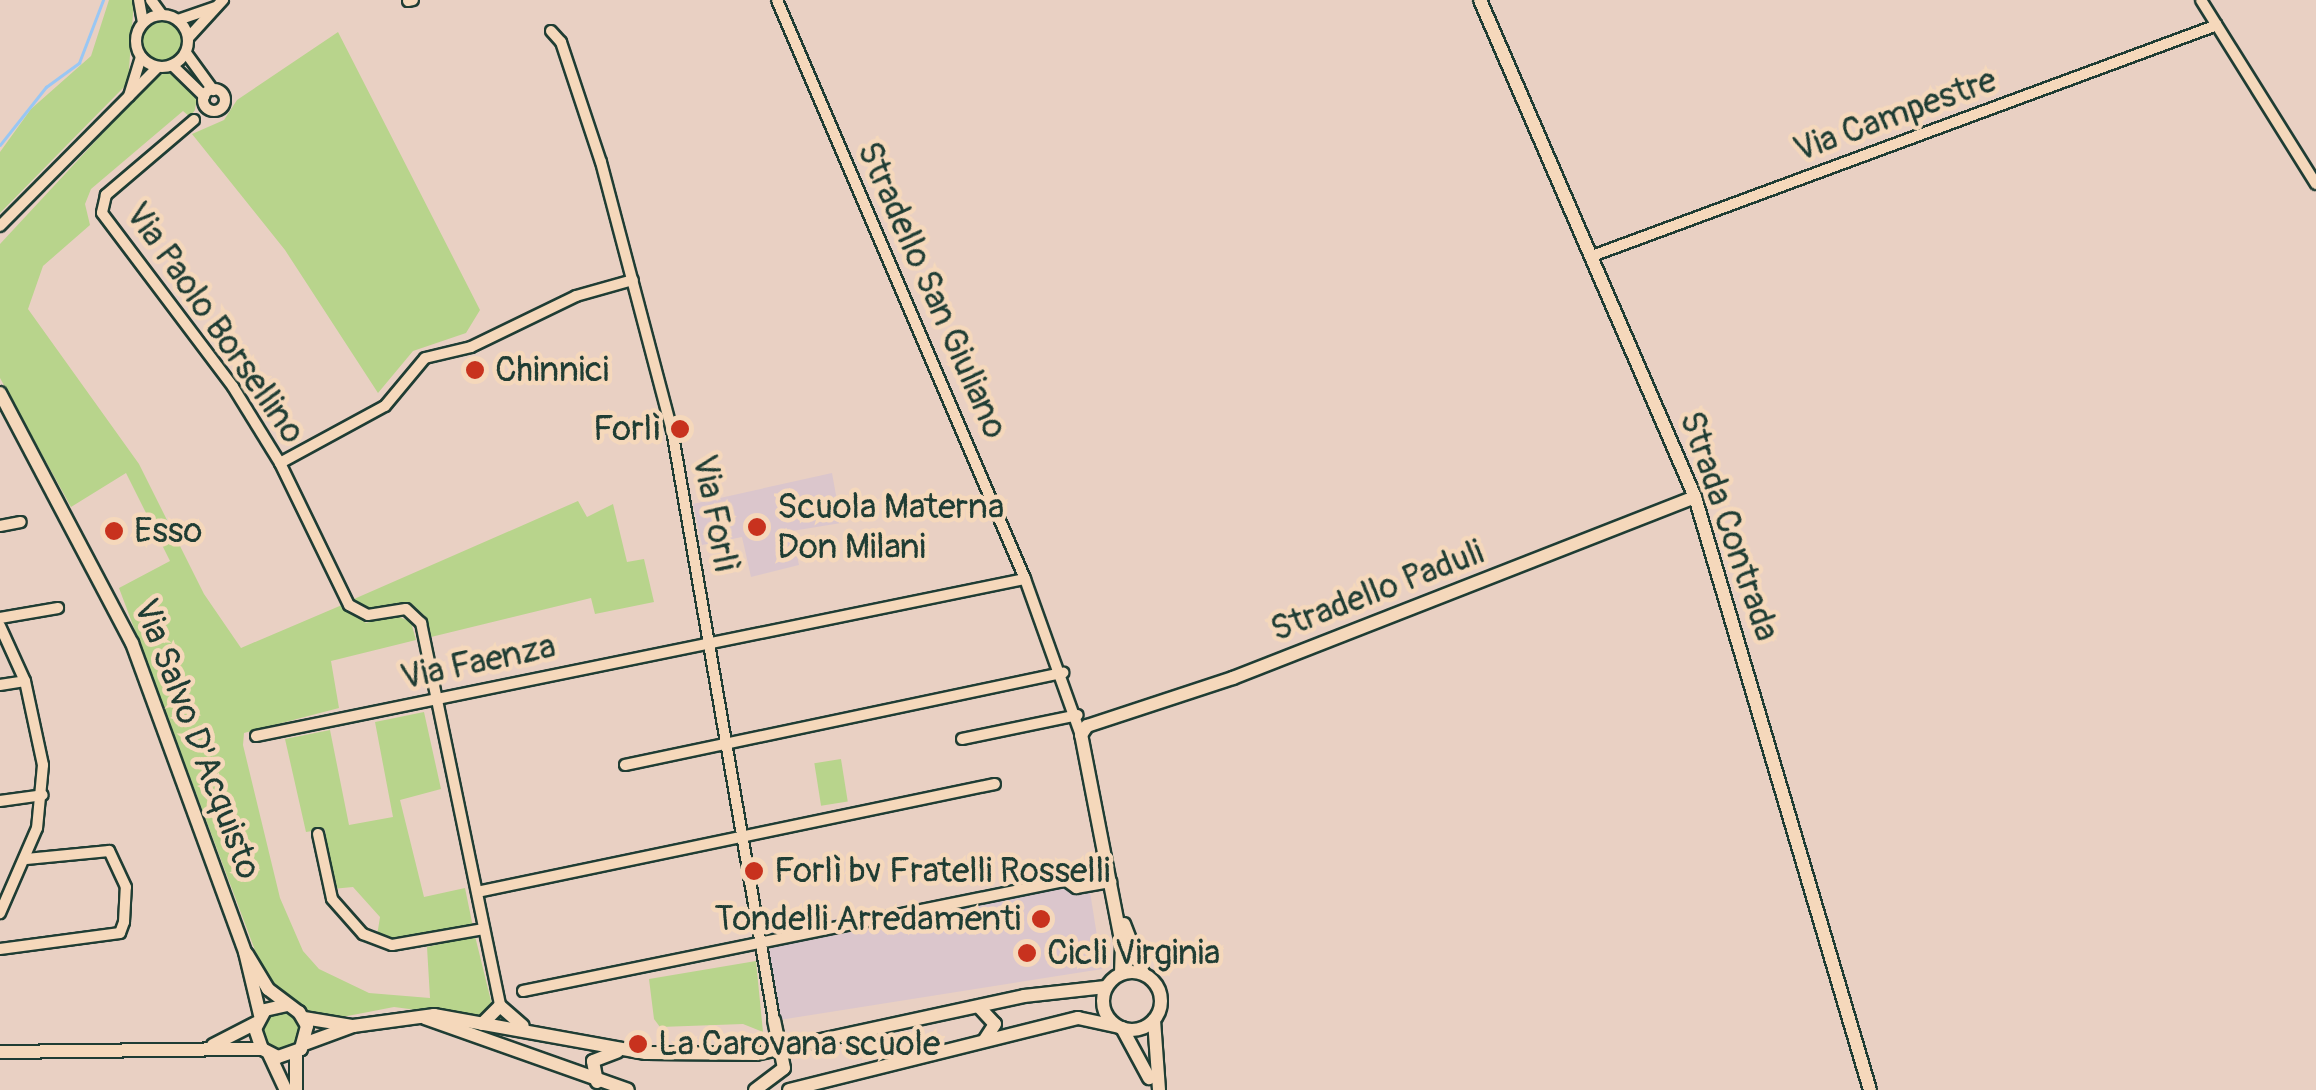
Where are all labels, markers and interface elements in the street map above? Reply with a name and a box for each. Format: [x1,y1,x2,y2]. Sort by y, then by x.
street label: Via Campestre [1788,59,2002,171]
street label: Stradello San Giuliano [848,135,1016,445]
street label: Via Paolo Borsellino [116,194,314,452]
place label: Chinnici [495,349,609,391]
marker: Chinnici [464,359,486,381]
street label: Strada Contrada [1670,406,1788,646]
place label: Forlì [593,408,660,450]
marker: Forlì [669,418,691,440]
street label: Via Forlì [683,451,747,575]
place label: Scuola Materna Don Milani [777,486,1004,568]
place label: Esso [134,510,202,552]
marker: Scuola Materna Don Milani [746,516,768,538]
marker: Esso [103,520,125,542]
street label: Stradello Paduli [1265,531,1489,651]
street label: Via Salvo D'Acquisto [124,593,270,885]
street label: Via Faenza [397,625,559,699]
place label: Forlì bv Fratelli Rosselli [774,850,1110,892]
marker: Forlì bv Fratelli Rosselli [743,860,765,882]
place label: Tondelli Arredamenti [715,898,1021,940]
marker: Tondelli Arredamenti [1030,908,1052,930]
place label: Cicli Virginia [1047,932,1220,974]
marker: Cicli Virginia [1016,942,1038,964]
place label: La Carovana scuole [658,1023,940,1065]
marker: La Carovana scuole [627,1033,649,1055]

